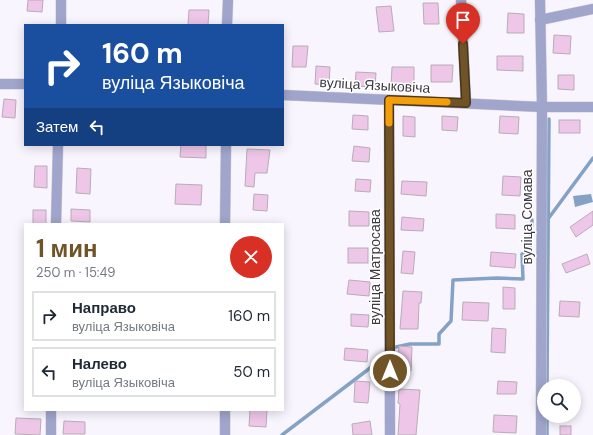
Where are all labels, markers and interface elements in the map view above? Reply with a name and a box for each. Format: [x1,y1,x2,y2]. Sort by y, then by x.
pin [446,3,480,44]
icon: arrive [452,9,474,31]
text: 160 m [102,35,183,72]
icon: right [36,40,88,92]
text: вуліца Языковіча [102,71,245,95]
street label: вуліца Языковіча [319,73,431,97]
icon: left [86,116,108,138]
text: Затем [36,117,78,137]
street label: вуліца Сомава [518,169,536,265]
street label: вуліца Матросава [366,209,384,325]
text: 1 мин [36,233,97,264]
button: close [230,236,272,278]
text: 250 m · 15:49 [36,264,116,281]
text: Направо [72,298,136,318]
icon: right [38,305,60,327]
text: 160 m [228,306,270,326]
text: вуліца Языковіча [72,318,175,335]
position arrow [369,350,411,392]
text: Налево [72,354,127,374]
icon: left [38,361,60,383]
text: 50 m [233,362,270,382]
text: вуліца Языковіча [72,374,175,391]
map controls [537,379,581,423]
button: search [537,379,581,423]

